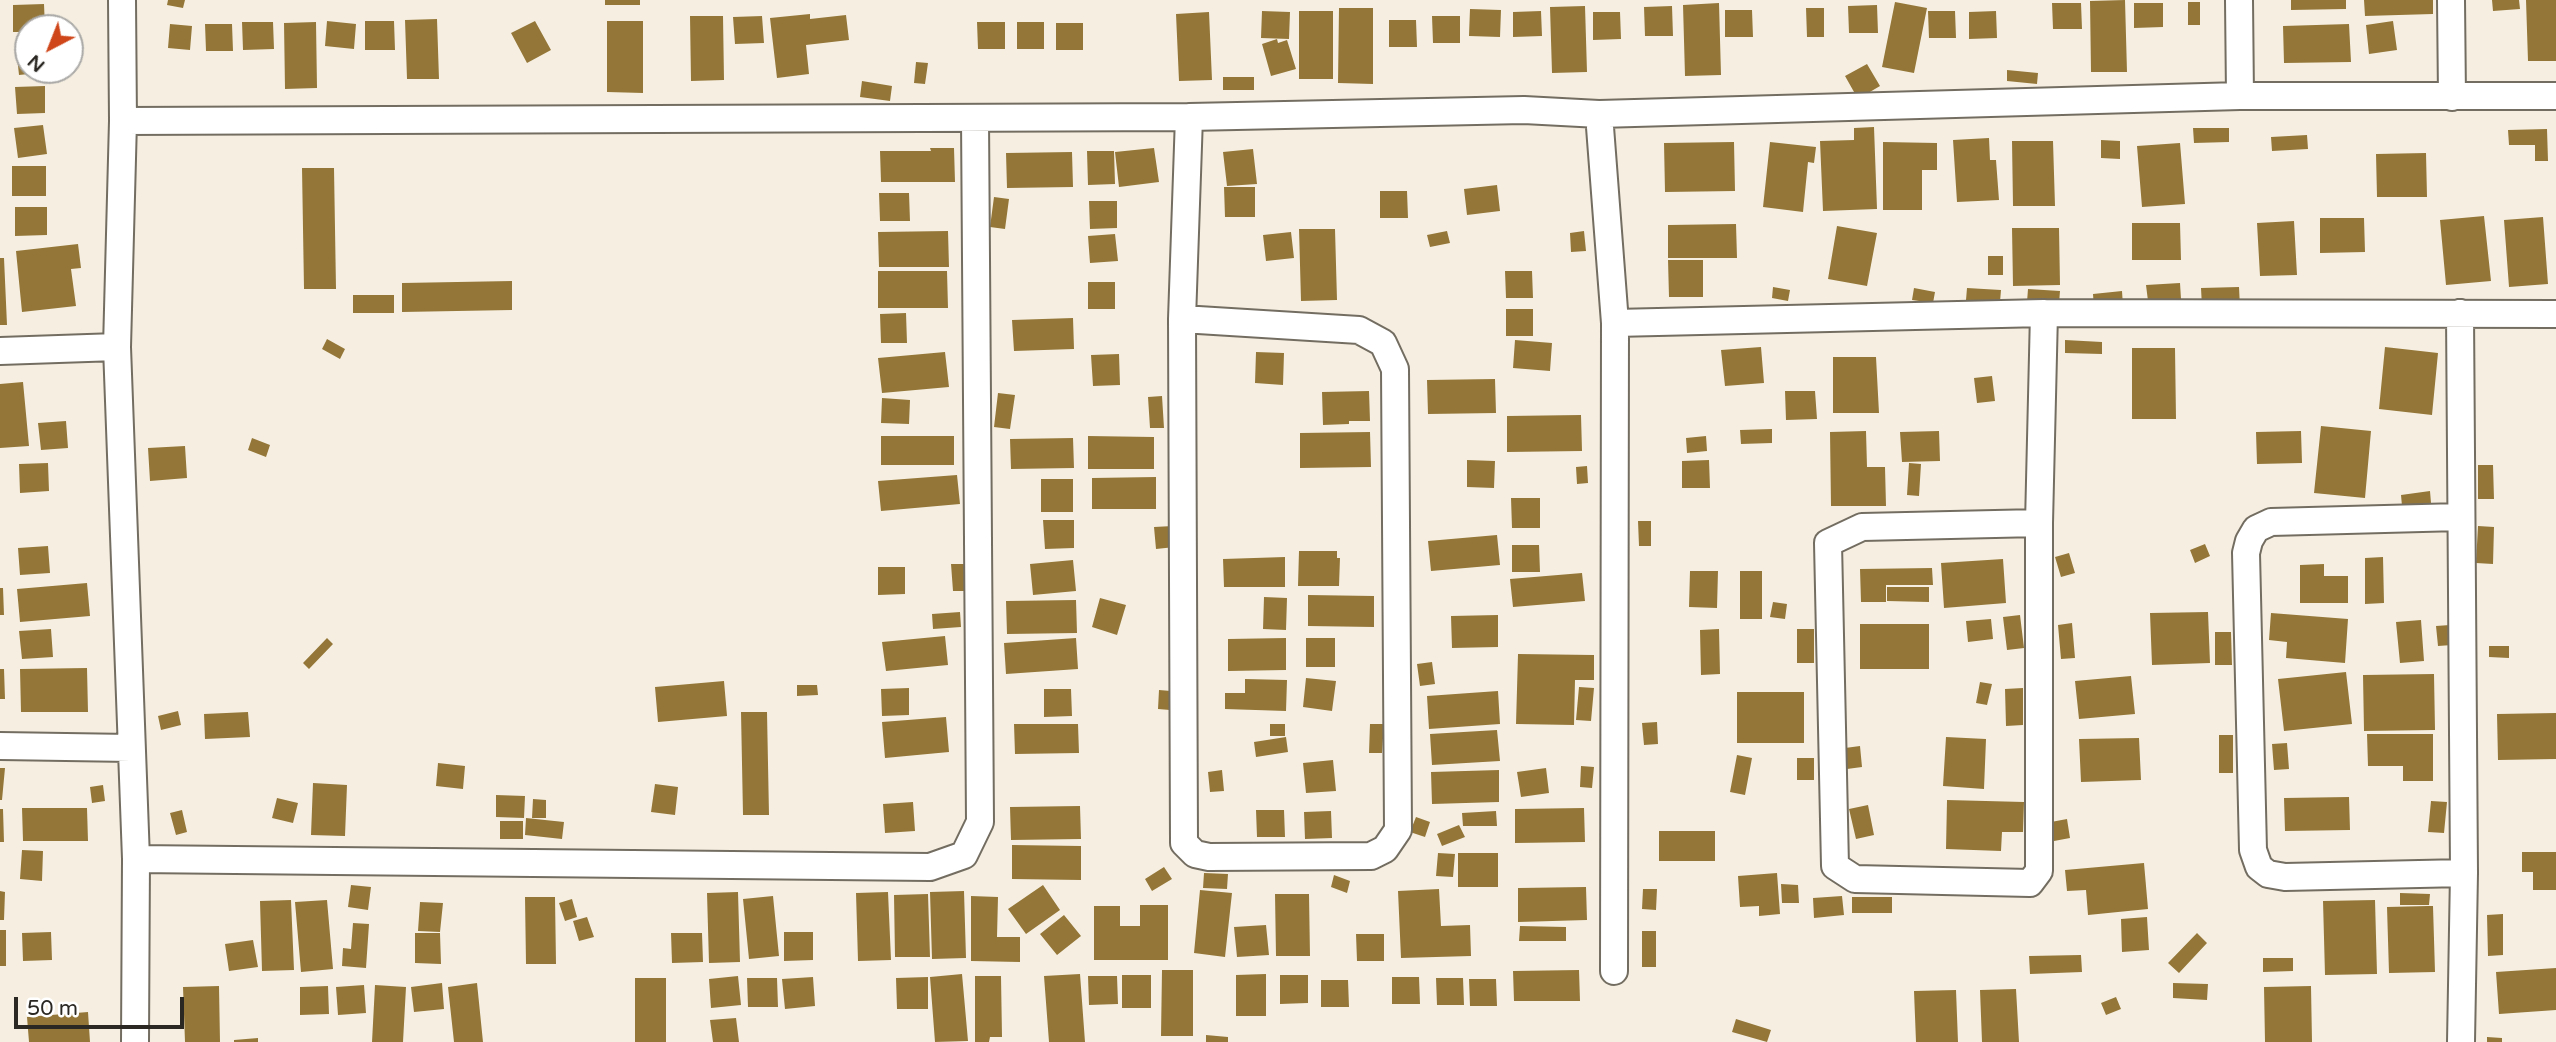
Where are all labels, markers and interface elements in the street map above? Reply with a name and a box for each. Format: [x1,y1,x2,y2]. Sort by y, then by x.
north arrow [14,14,84,84]
text: N [23,50,49,76]
scale bar [18,982,187,1026]
text: 50 m [27,996,78,1021]

